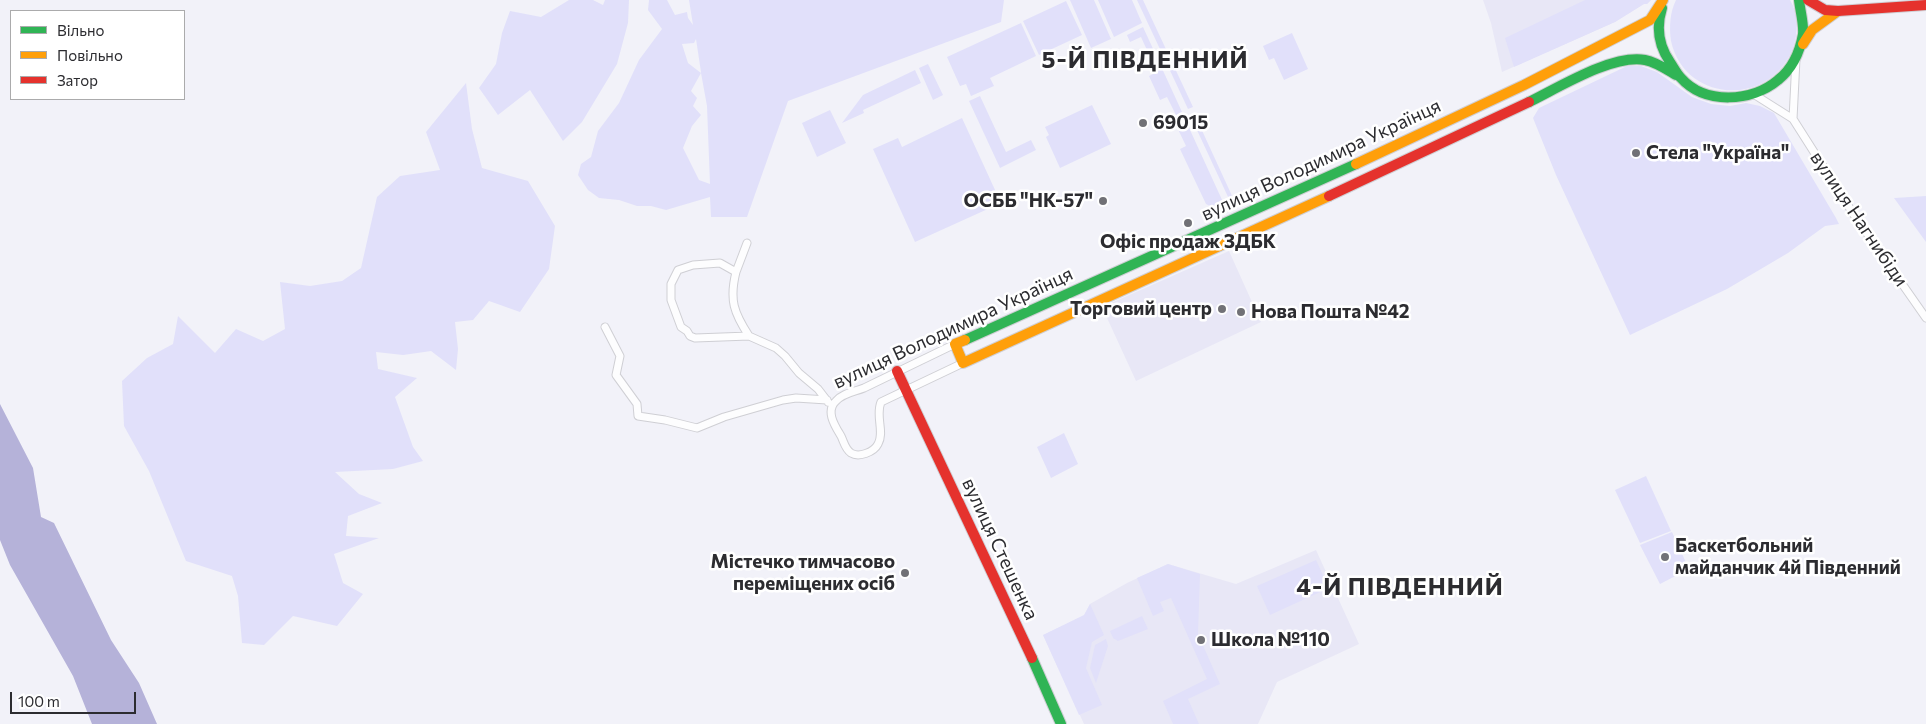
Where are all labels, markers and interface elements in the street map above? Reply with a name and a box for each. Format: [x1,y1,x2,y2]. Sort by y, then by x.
legend [10,10,185,100]
text: Вільно [57,21,104,39]
text: Повільно [57,46,123,64]
district label: 5-Й ПІВДЕННИЙ [1040,46,1250,74]
text: Затор [57,71,98,89]
street label: вулиця Володимира Українця [1197,94,1445,226]
place label: 69015 [1153,112,1208,134]
marker: 69015 [1137,117,1149,129]
place label: Стела "Україна" [1646,142,1789,164]
marker: Стела "Україна" [1630,147,1642,159]
street label: вулиця Нагнибіди [1805,147,1913,291]
place label: ОСББ "НК-57" [964,190,1093,212]
marker: ОСББ "НК-57" [1097,195,1109,207]
marker: Офіс продаж ЗДБК [1182,217,1194,229]
place label: Офіс продаж ЗДБК [1100,231,1276,253]
street label: вулиця Володимира Українця [829,262,1077,394]
place label: Торговий центр [1070,298,1212,320]
place label: Нова Пошта №42 [1251,301,1410,323]
marker: Торговий центр [1216,303,1228,315]
marker: Нова Пошта №42 [1235,306,1247,318]
street label: вулиця Стешенка [957,474,1043,624]
place label: Баскетбольний майданчик 4й Південний [1675,535,1901,579]
place label: Містечко тимчасово переміщених осіб [710,551,895,595]
marker: Баскетбольний майданчик 4й Південний [1659,551,1671,563]
marker: Містечко тимчасово переміщених осіб [899,567,911,579]
district label: 4-Й ПІВДЕННИЙ [1295,573,1505,601]
place label: Школа №110 [1211,629,1330,651]
marker: Школа №110 [1195,634,1207,646]
scale bar [12,682,139,714]
text: 100 m [18,692,60,710]

